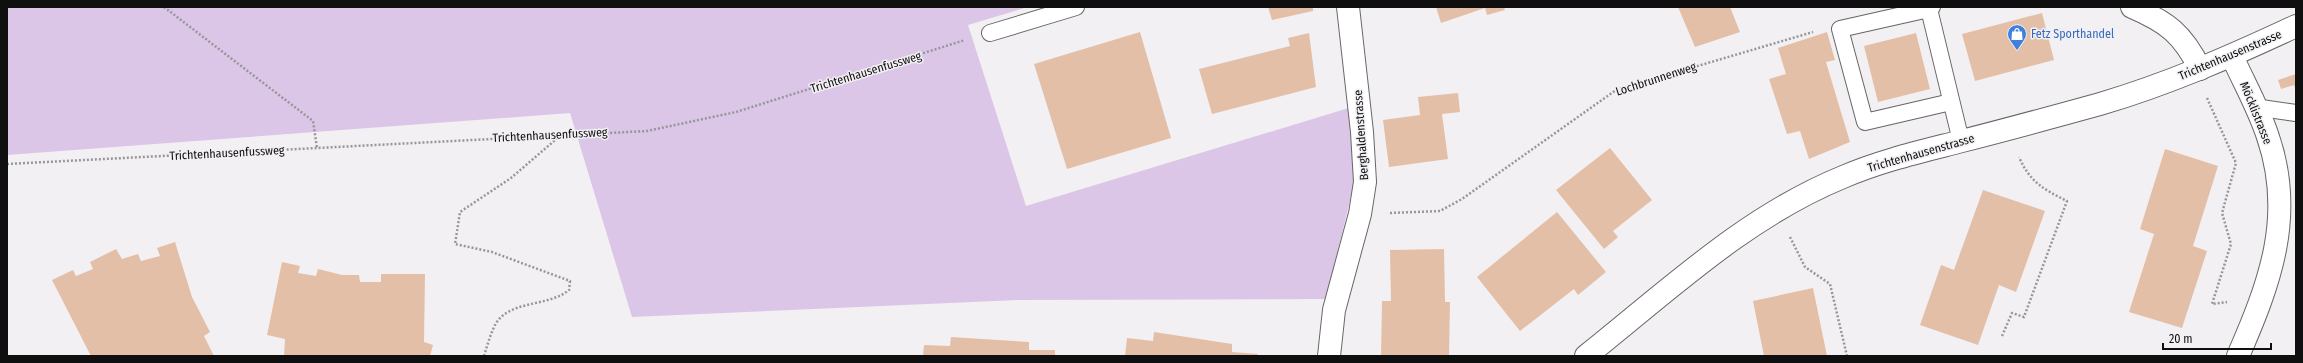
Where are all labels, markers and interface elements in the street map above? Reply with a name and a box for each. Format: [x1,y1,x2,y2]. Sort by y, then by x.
shop icon: Fetz Sporthandel [2006,23,2028,51]
place label: Fetz Sporthandel [2031,27,2114,41]
street label: Trichtenhausenstrasse [2176,27,2284,83]
street label: Trichtenhausenfussweg [809,48,923,96]
street label: Lochbrunnenweg [1614,59,1698,99]
street label: Möcklistrasse [2237,80,2275,147]
street label: Berghaldenstrasse [1351,89,1371,181]
street label: Trichtenhausenfussweg [492,125,608,145]
street label: Trichtenhausenstrasse [1866,131,1976,175]
street label: Trichtenhausenfussweg [169,143,285,163]
scale bar [2163,325,2271,351]
text: 20 m [2169,332,2193,346]

